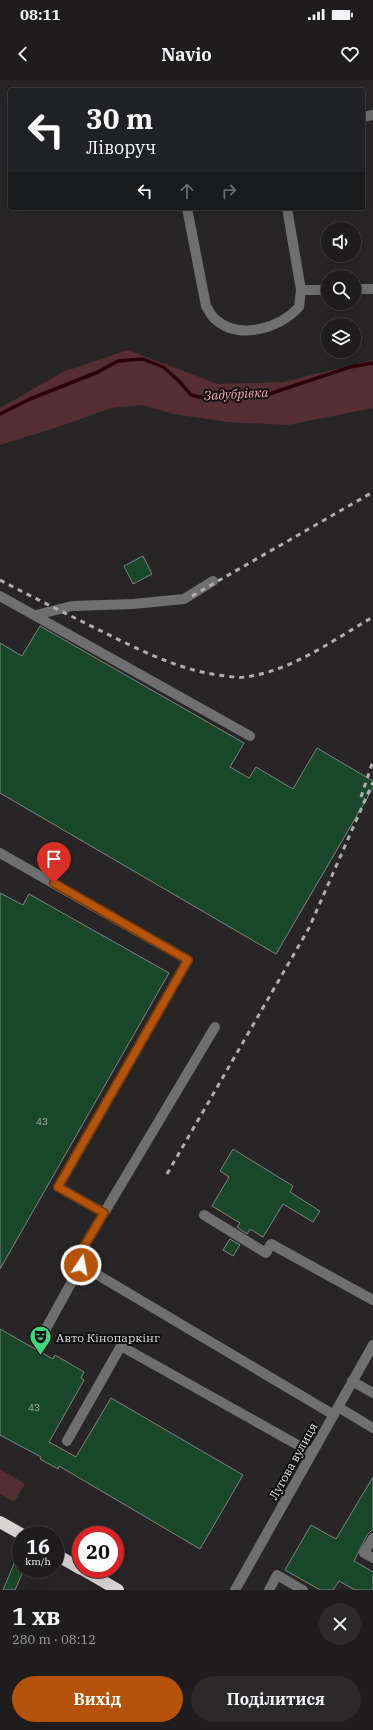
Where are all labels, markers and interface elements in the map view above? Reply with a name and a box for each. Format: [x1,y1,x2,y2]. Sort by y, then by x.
text: 08:11 [20,5,61,24]
icon: back [12,43,34,65]
text: Navio [161,43,212,66]
icon: heart [339,43,361,65]
text: 30 m [86,100,153,137]
icon: left [20,104,72,156]
text: Ліворуч [86,136,156,159]
icon: left [134,180,156,202]
icon: ahead [176,180,198,202]
icon: right [218,180,240,202]
map controls [321,222,361,358]
button: sound [321,222,361,262]
button: search [321,270,361,310]
button: layers [321,318,361,358]
water label: Задубрівка [203,384,269,404]
pin [37,842,71,883]
icon: arrive [43,848,65,870]
house number: 43 [36,1115,48,1128]
position arrow [60,1244,102,1286]
theatre icon: Авто Кінопаркінг [27,1324,53,1357]
place label: Авто Кінопаркінг [56,1330,160,1345]
house number: 43 [28,1401,40,1414]
street label: Лугова вулиця [266,1420,320,1502]
speed limit sign: 20 [72,1526,124,1578]
text: 16 [26,1533,50,1560]
text: km/h [25,1555,51,1568]
text: 1 хв [12,1600,60,1632]
button: close [319,1603,361,1645]
text: 280 m · 08:12 [12,1631,96,1648]
button: Вихід [12,1676,183,1722]
button: Поділитися [191,1676,361,1722]

